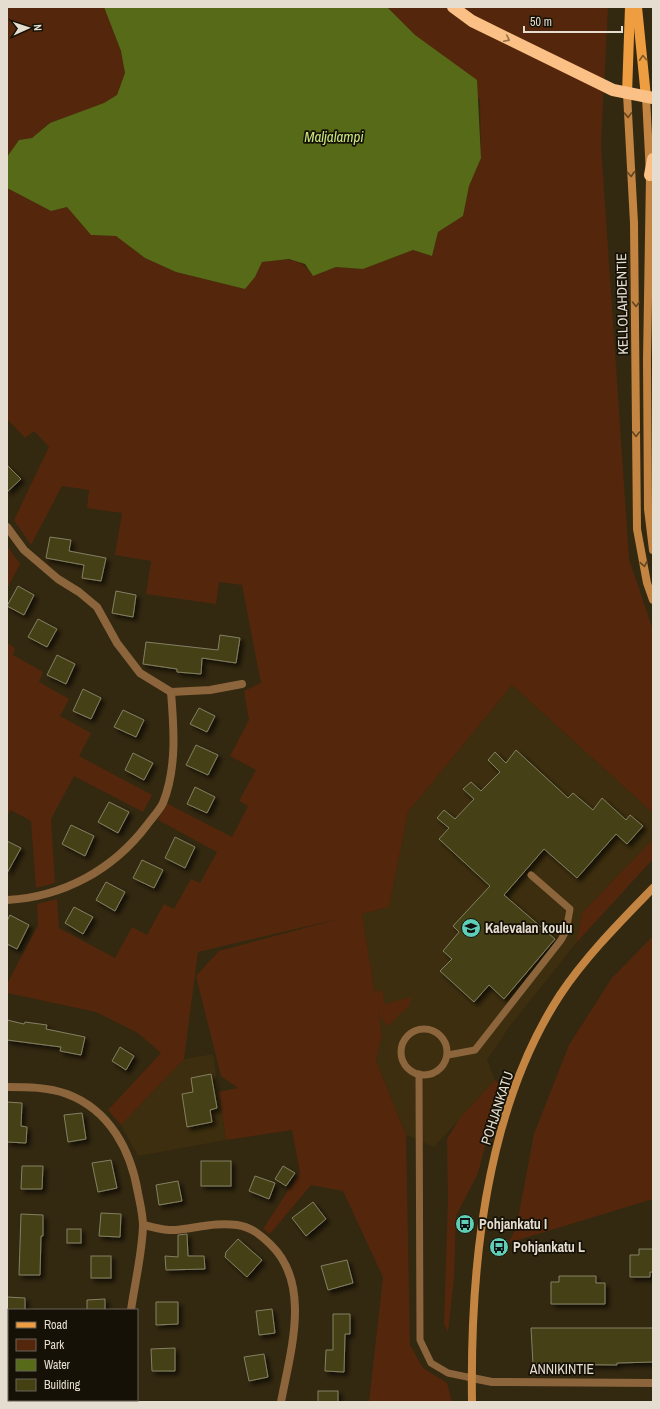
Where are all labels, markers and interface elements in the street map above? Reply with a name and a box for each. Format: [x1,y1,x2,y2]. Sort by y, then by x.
north arrow [8,8,48,48]
scale bar [524,8,622,34]
text: 50 m [530,14,552,30]
text: N [31,24,45,31]
one-way arrow [503,34,510,41]
one-way arrow [639,55,648,61]
one-way arrow [624,112,632,118]
water label: Maljalampi [304,126,364,147]
one-way arrow [627,171,636,178]
street label: KELLOLAHDENTIE [612,253,632,355]
one-way arrow [632,301,640,307]
one-way arrow [632,431,640,437]
one-way arrow [639,561,647,567]
school or university icon: Kalevalan koulu [460,917,482,939]
place label: Kalevalan koulu [485,919,572,937]
street label: POHJANKATU [477,1069,517,1147]
bus stop icon: Pohjankatu I [454,1213,476,1235]
place label: Pohjankatu I [479,1215,547,1233]
bus stop icon: Pohjankatu L [488,1236,510,1258]
place label: Pohjankatu L [513,1238,585,1256]
legend [8,1309,138,1401]
text: Road [44,1317,68,1333]
text: Park [44,1337,64,1353]
text: Water [44,1357,71,1373]
street label: ANNIKINTIE [529,1360,594,1378]
text: Building [44,1377,81,1393]

